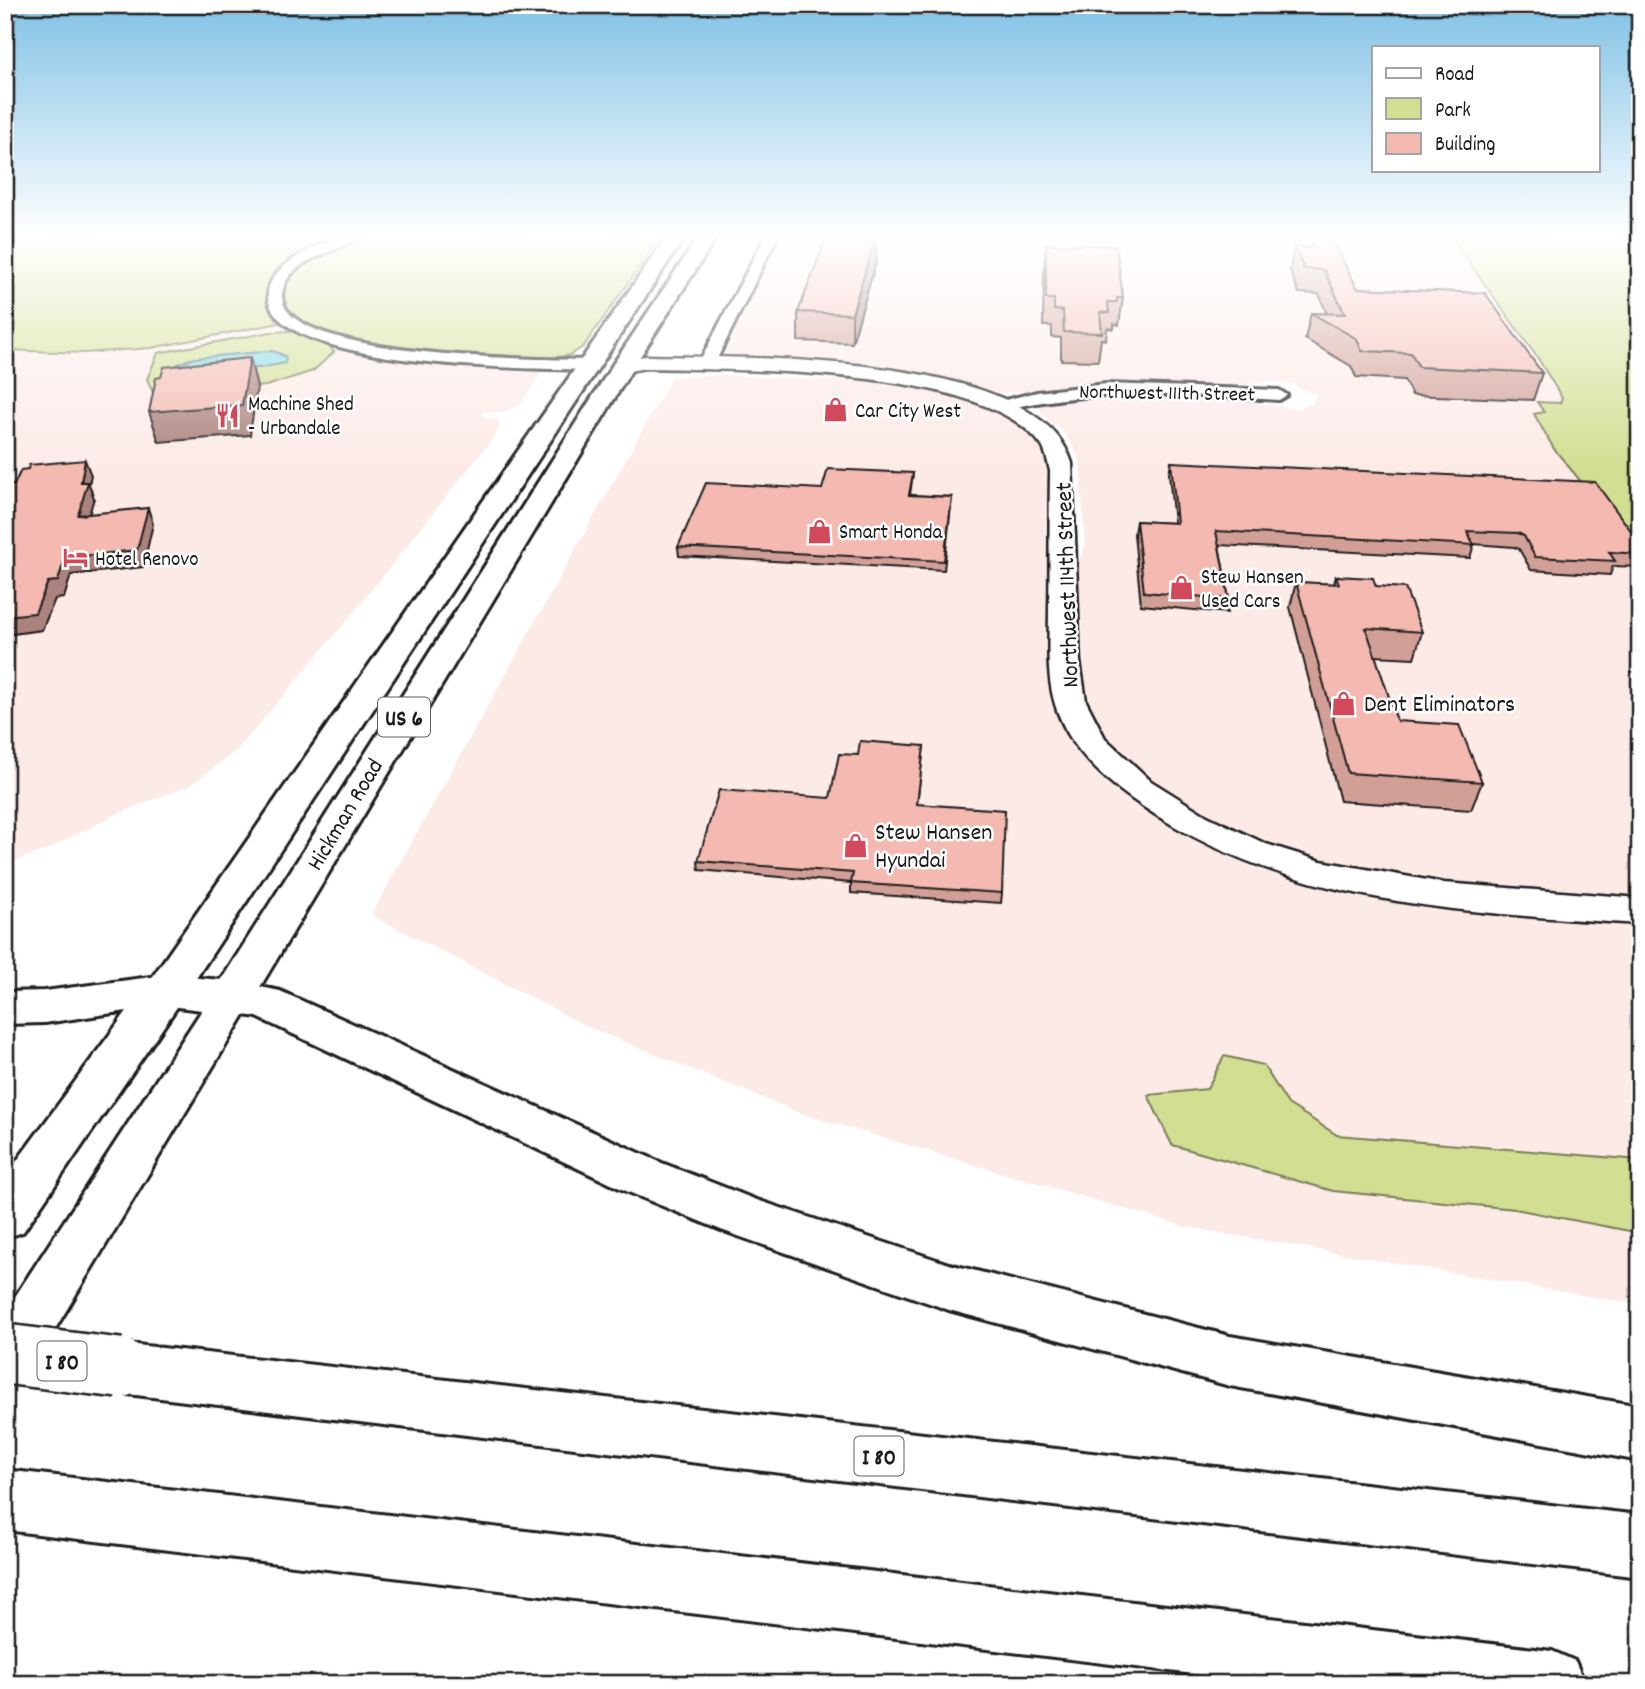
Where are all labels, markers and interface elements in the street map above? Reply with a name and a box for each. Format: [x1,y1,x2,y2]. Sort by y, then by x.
legend [1372,46,1600,172]
text: Road [1435,61,1474,91]
text: Park [1435,97,1471,127]
text: Building [1435,131,1495,161]
street label: Northwest 111th Street [1079,378,1255,412]
place label: Machine Shed - Urbandale [248,391,354,445]
shop icon: Car City West [821,396,849,424]
place label: Car City West [855,398,961,428]
restaurant icon: Machine Shed - Urbandale [214,401,242,429]
street label: Northwest 114th Street [1048,481,1090,688]
shop icon: Smart Honda [805,517,833,545]
place label: Smart Honda [839,519,944,549]
hotel icon: Hotel Renovo [61,544,89,572]
place label: Hotel Renovo [95,546,199,576]
place label: Stew Hansen Used Cars [1201,564,1304,618]
shop icon: Stew Hansen Used Cars [1167,574,1195,602]
shop icon: Dent Eliminators [1330,689,1358,717]
place label: Dent Eliminators [1364,689,1515,723]
road number: US 6 [378,698,430,736]
street label: Hickman Road [300,753,393,878]
place label: Stew Hansen Hyundai [875,817,992,879]
shop icon: Stew Hansen Hyundai [841,831,869,859]
road number: I 80 [38,1342,86,1380]
road number: I 80 [854,1436,903,1476]

